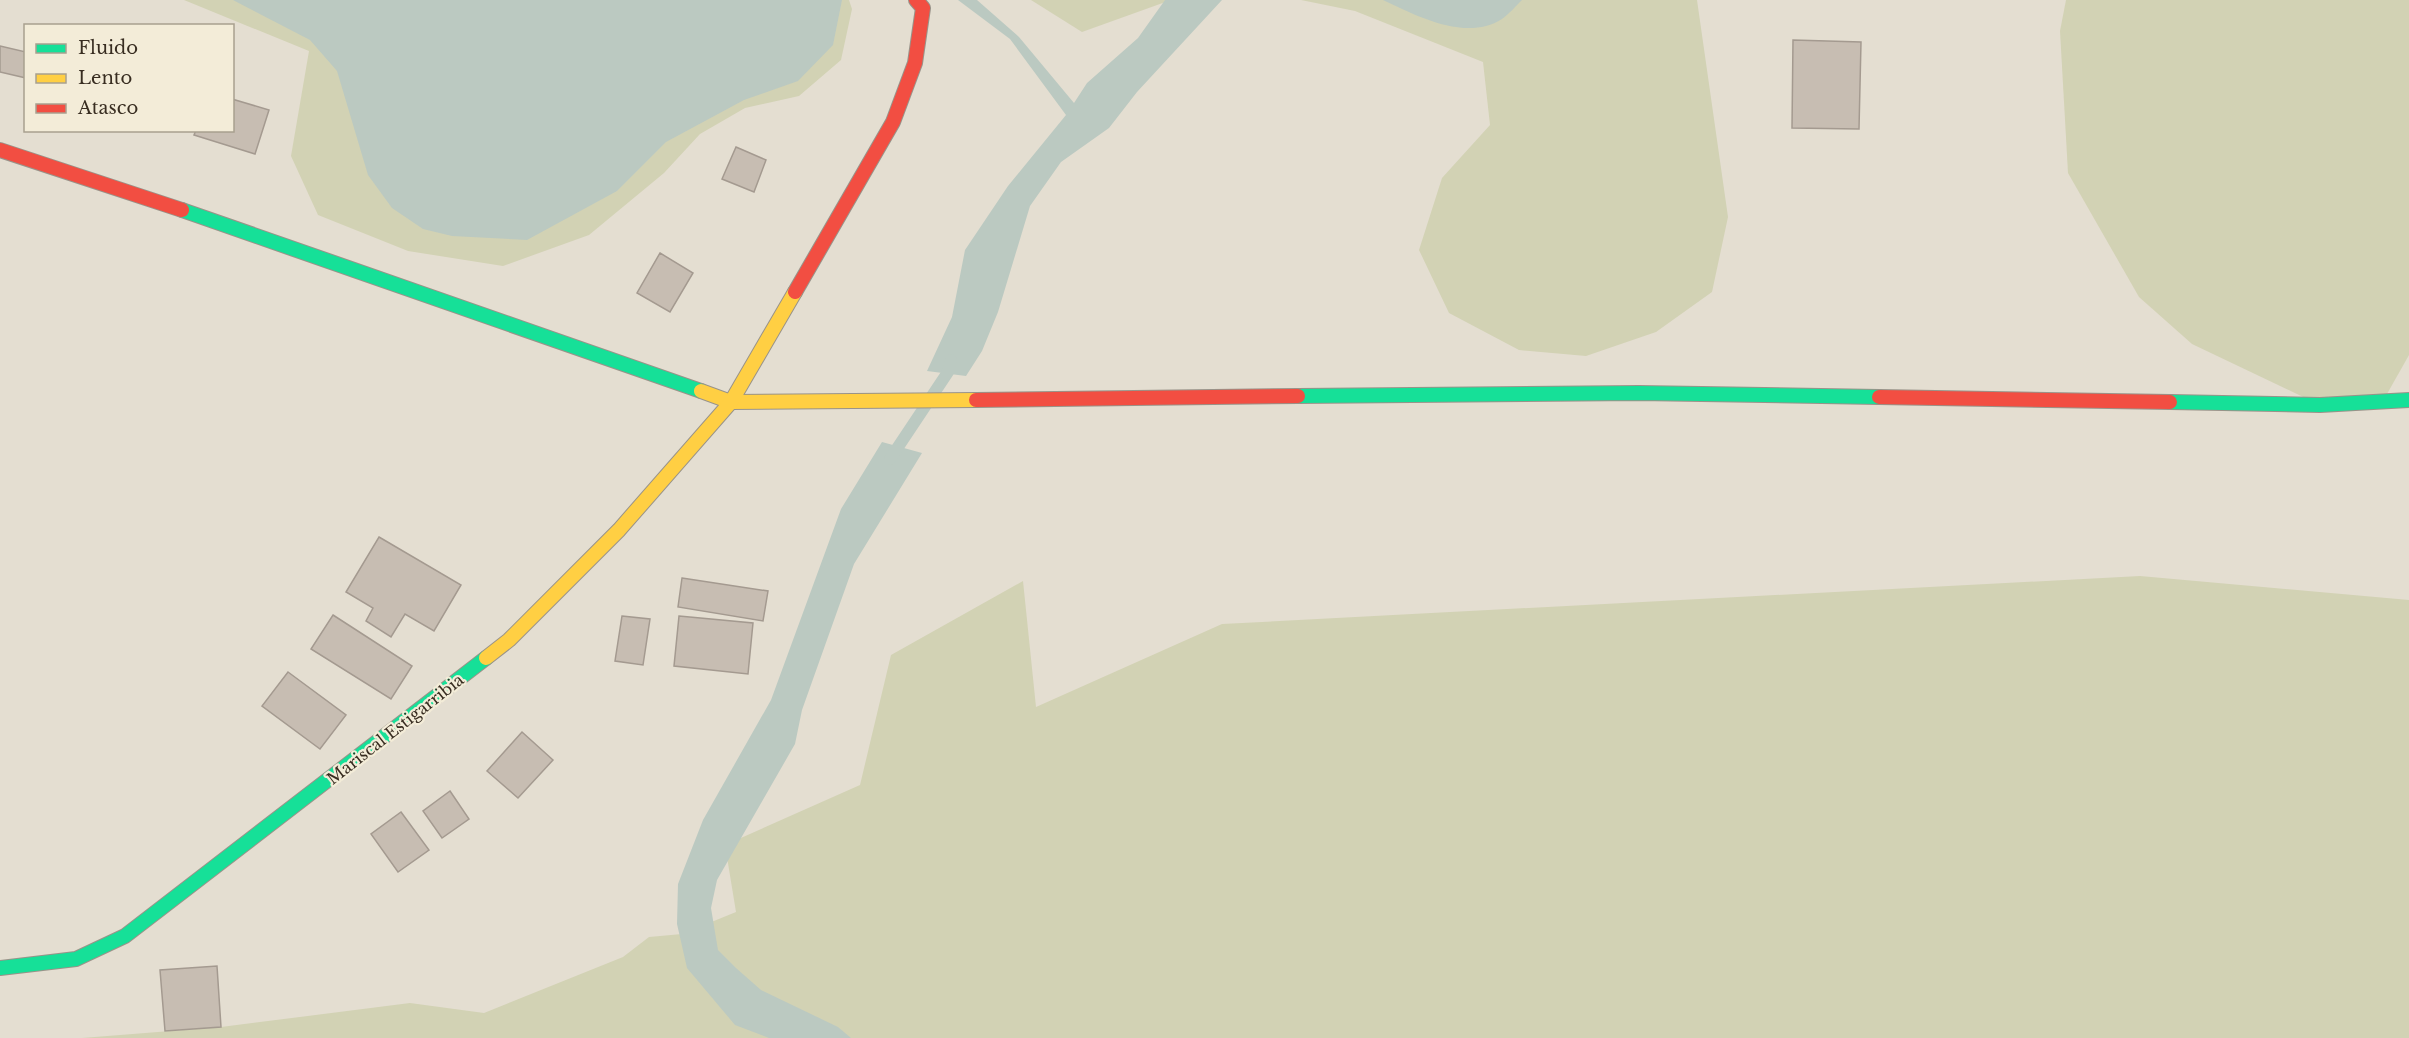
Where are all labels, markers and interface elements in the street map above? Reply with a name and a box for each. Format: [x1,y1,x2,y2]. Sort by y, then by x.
legend [24,24,234,132]
text: Fluido [78,37,138,59]
text: Lento [78,67,132,89]
text: Atasco [77,97,138,119]
street label: Mariscal Estigarribia [323,669,468,789]

